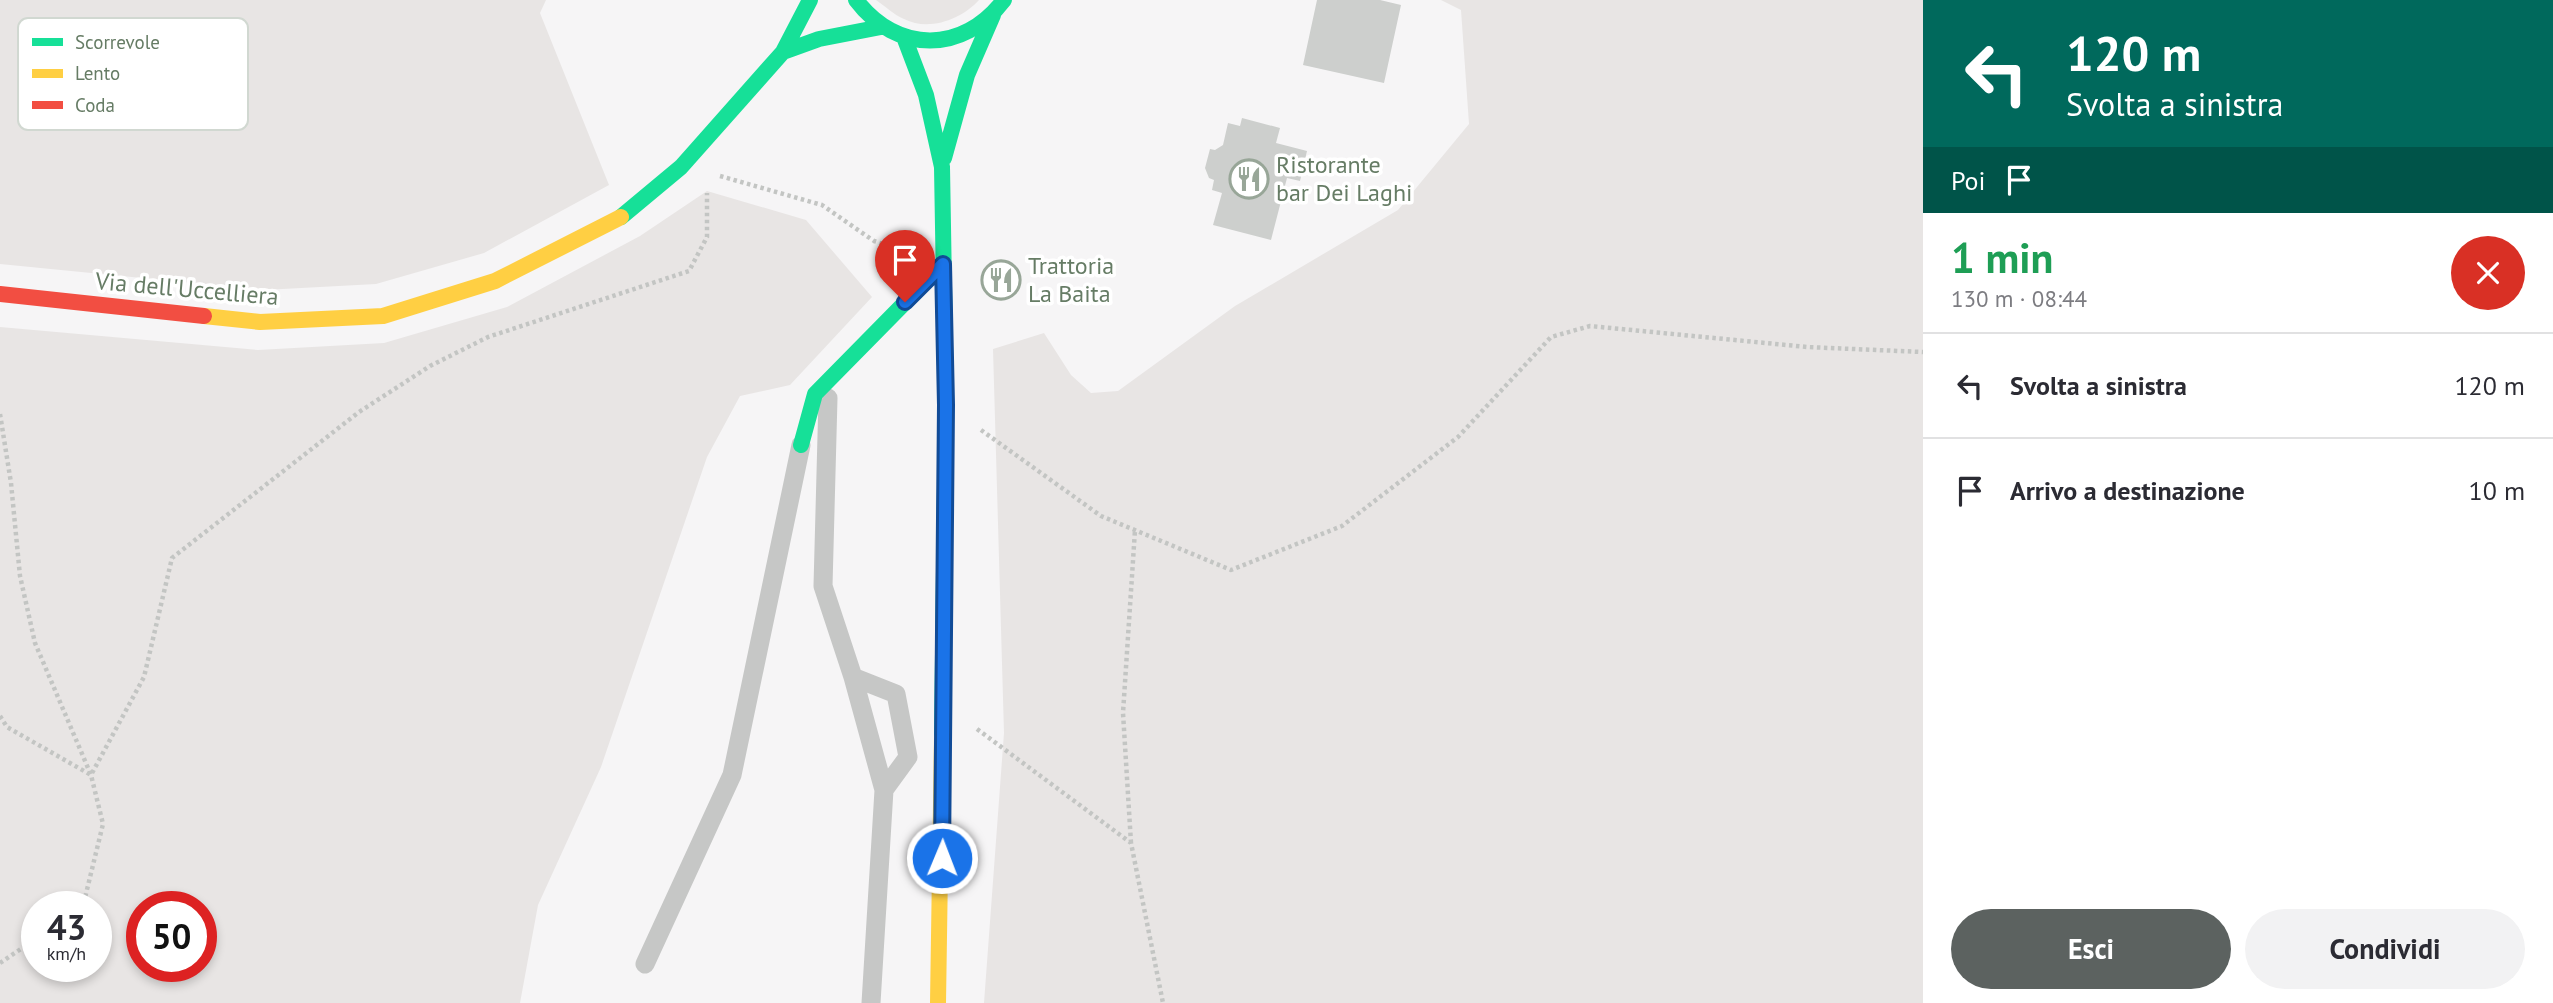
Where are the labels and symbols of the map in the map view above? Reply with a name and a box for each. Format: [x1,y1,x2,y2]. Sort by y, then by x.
legend [18,18,248,130]
text: Scorrevole [75,30,160,54]
text: Lento [75,61,120,85]
text: Coda [75,93,115,117]
place label: Ristorante bar Dei Laghi [1276,149,1412,208]
restaurant icon: Ristorante bar Dei Laghi [1228,158,1270,200]
pin [875,230,935,302]
place label: Trattoria La Baita [1028,250,1114,309]
restaurant icon: Trattoria La Baita [980,259,1022,301]
street label: Via dell'Uccelliera [93,265,280,312]
position arrow [905,821,979,895]
speed limit sign: 50 [126,891,217,982]

